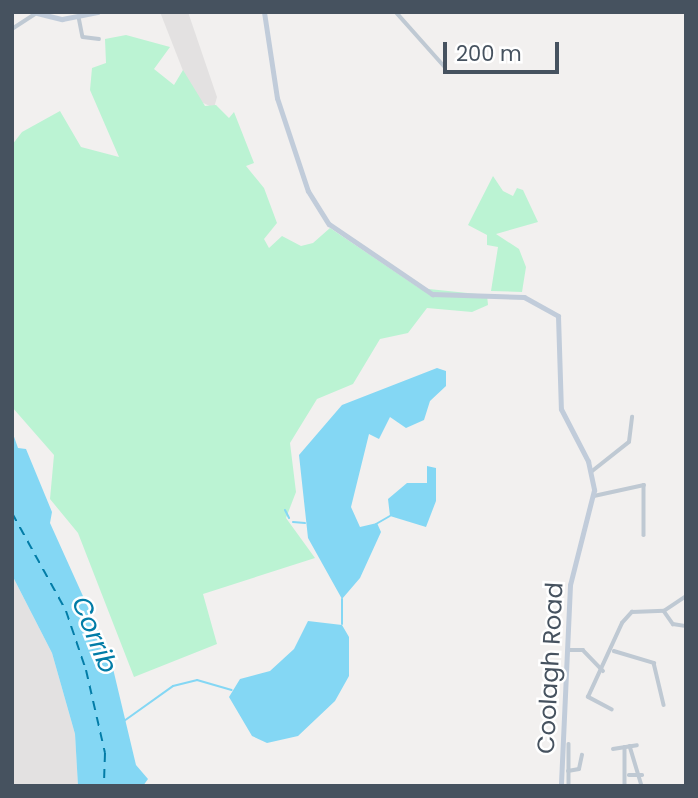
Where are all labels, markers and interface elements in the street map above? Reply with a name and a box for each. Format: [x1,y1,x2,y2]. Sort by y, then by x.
scale bar [446,28,562,72]
text: 200 m [456,39,522,68]
street label: Coolagh Road [531,581,569,755]
water label: Corrib [65,592,123,678]

